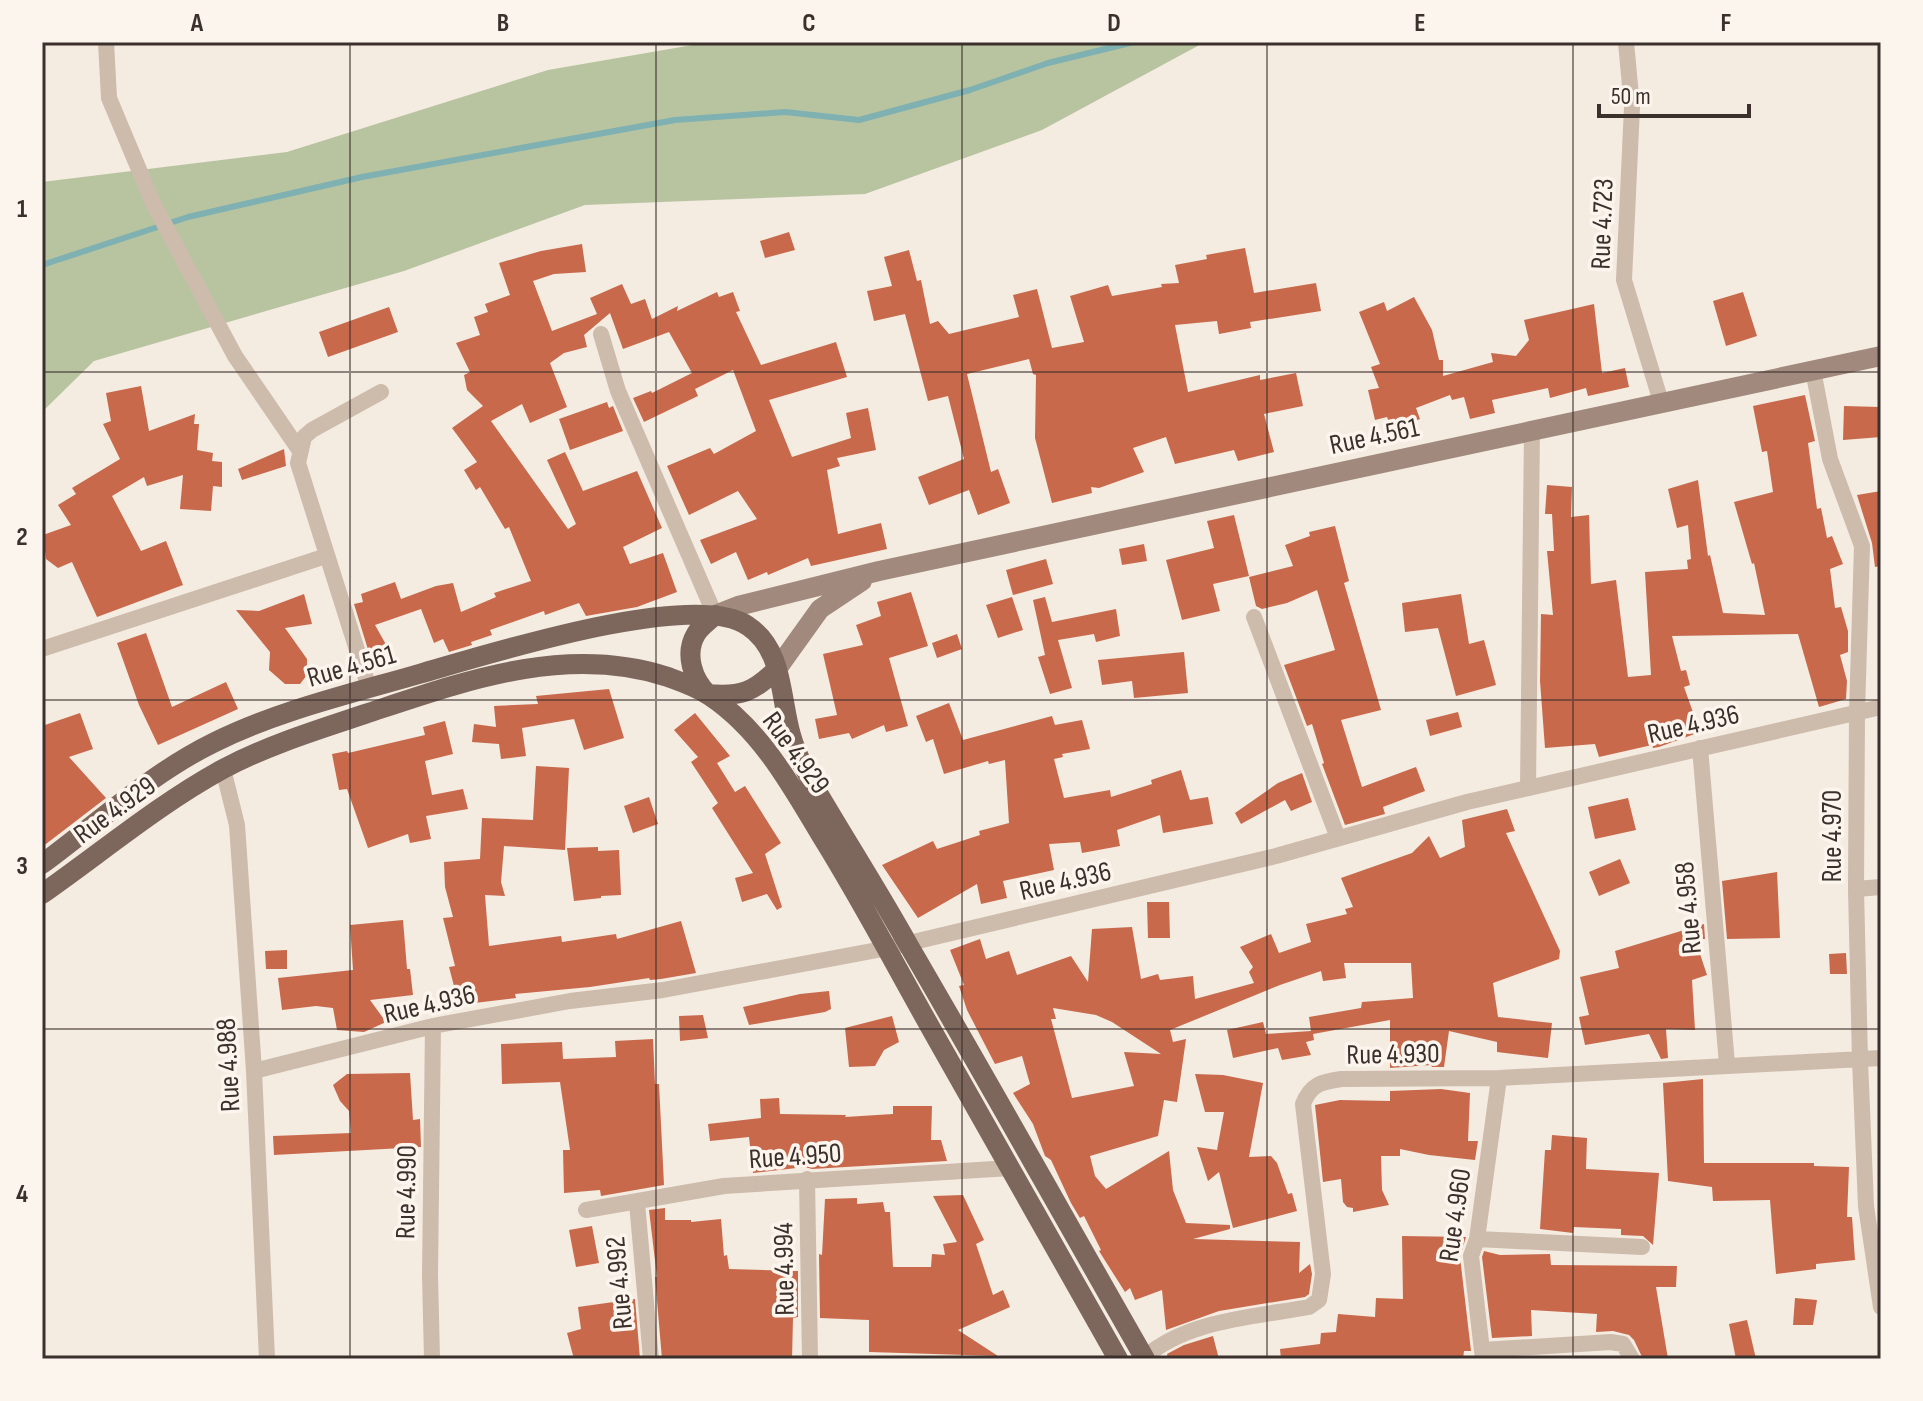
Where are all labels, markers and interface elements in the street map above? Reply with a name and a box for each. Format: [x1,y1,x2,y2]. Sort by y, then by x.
text: A [190,8,204,39]
text: B [497,8,509,39]
text: C [802,8,816,39]
text: D [1107,8,1121,39]
text: E [1414,8,1426,39]
text: F [1721,8,1732,39]
scale bar [1599,68,1749,118]
text: 50 m [1611,82,1651,111]
street label: Rue 4.723 [1584,178,1621,270]
text: 1 [17,194,27,225]
street label: Rue 4.561 [1327,411,1422,462]
text: 2 [16,522,28,553]
street label: Rue 4.561 [303,638,400,695]
street label: Rue 4.936 [1644,698,1742,751]
street label: Rue 4.929 [755,706,836,800]
street label: Rue 4.929 [68,770,162,851]
street label: Rue 4.970 [1816,790,1849,882]
text: 3 [16,851,28,882]
street label: Rue 4.936 [1016,855,1114,908]
street label: Rue 4.958 [1668,860,1709,955]
street label: Rue 4.936 [380,978,478,1031]
street label: Rue 4.988 [210,1017,247,1113]
street label: Rue 4.930 [1346,1037,1440,1072]
street label: Rue 4.950 [748,1137,843,1176]
street label: Rue 4.990 [389,1145,424,1239]
street label: Rue 4.960 [1433,1166,1478,1264]
text: 4 [16,1179,28,1210]
street label: Rue 4.994 [767,1222,802,1316]
street label: Rue 4.992 [599,1235,640,1331]

